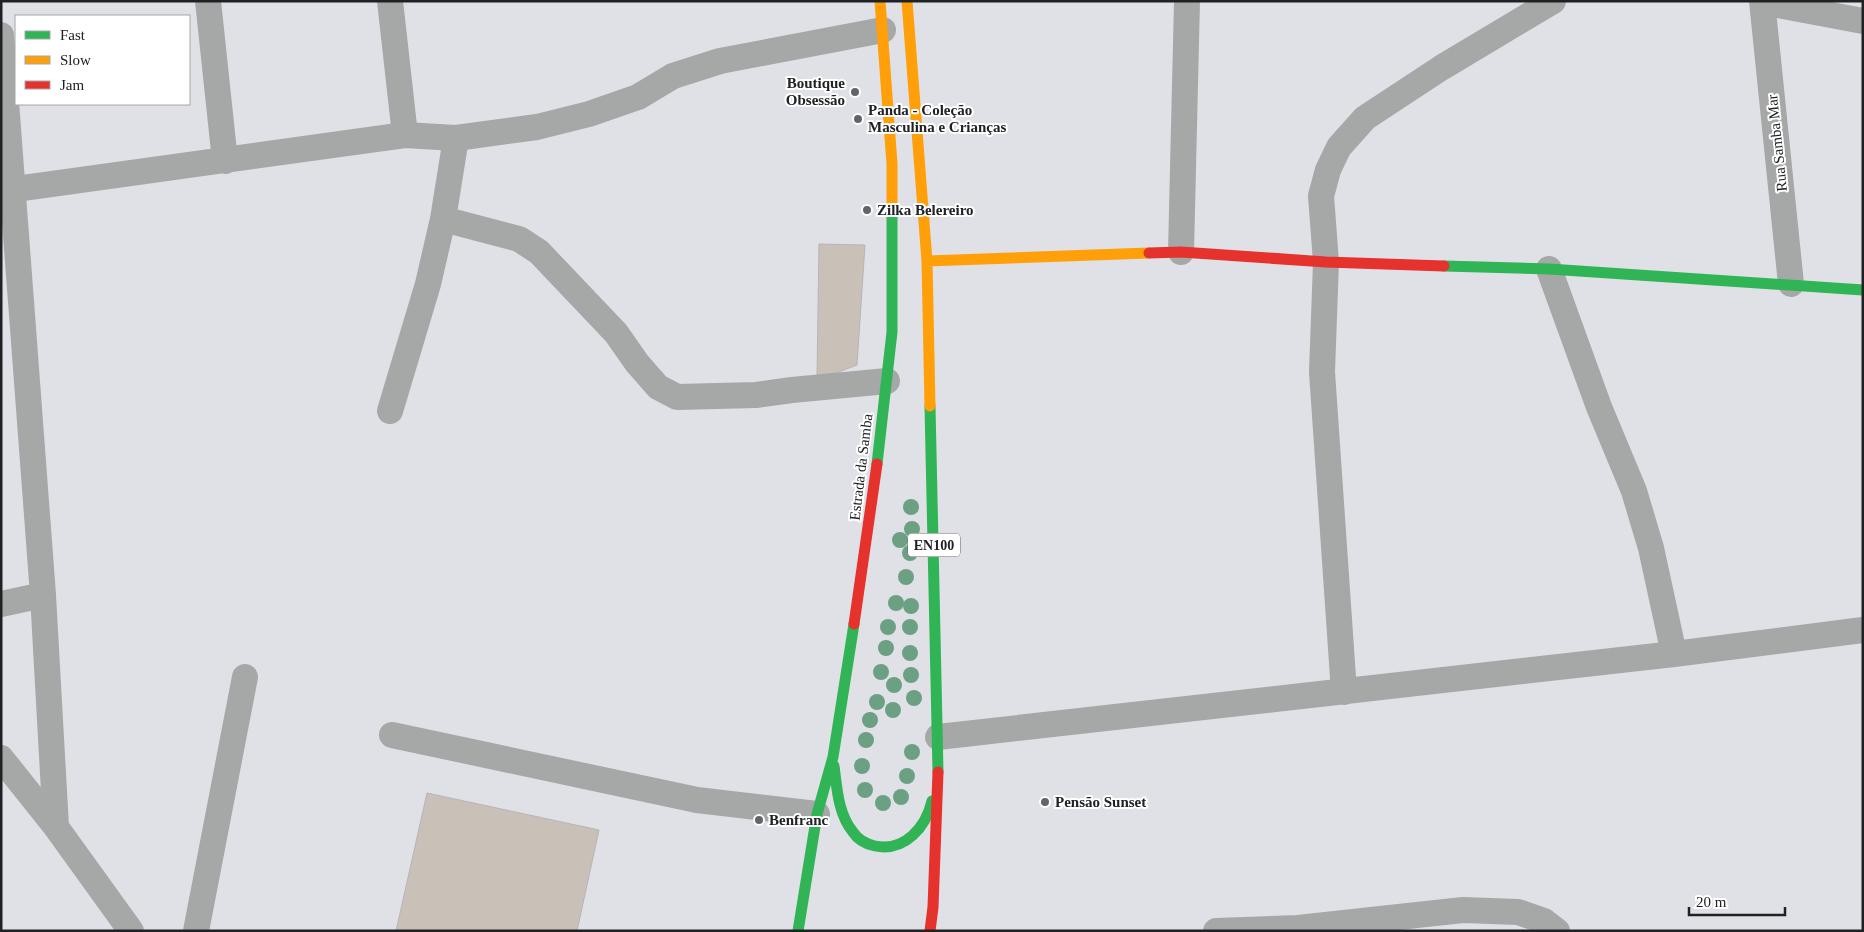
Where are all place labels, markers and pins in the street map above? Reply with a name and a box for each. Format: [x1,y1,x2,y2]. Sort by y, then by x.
place label: Boutique Obsessão [786,75,845,108]
marker: Boutique Obsessão [849,86,861,98]
place label: Panda - Coleção Masculina e Crianças [868,102,1006,135]
marker: Panda - Coleção Masculina e Crianças [852,113,864,125]
place label: Zilka Belereiro [877,202,974,218]
marker: Zilka Belereiro [861,204,873,216]
place label: Pensão Sunset [1055,794,1146,810]
marker: Pensão Sunset [1039,796,1051,808]
place label: Benfranc [769,812,829,828]
marker: Benfranc [753,814,765,826]

